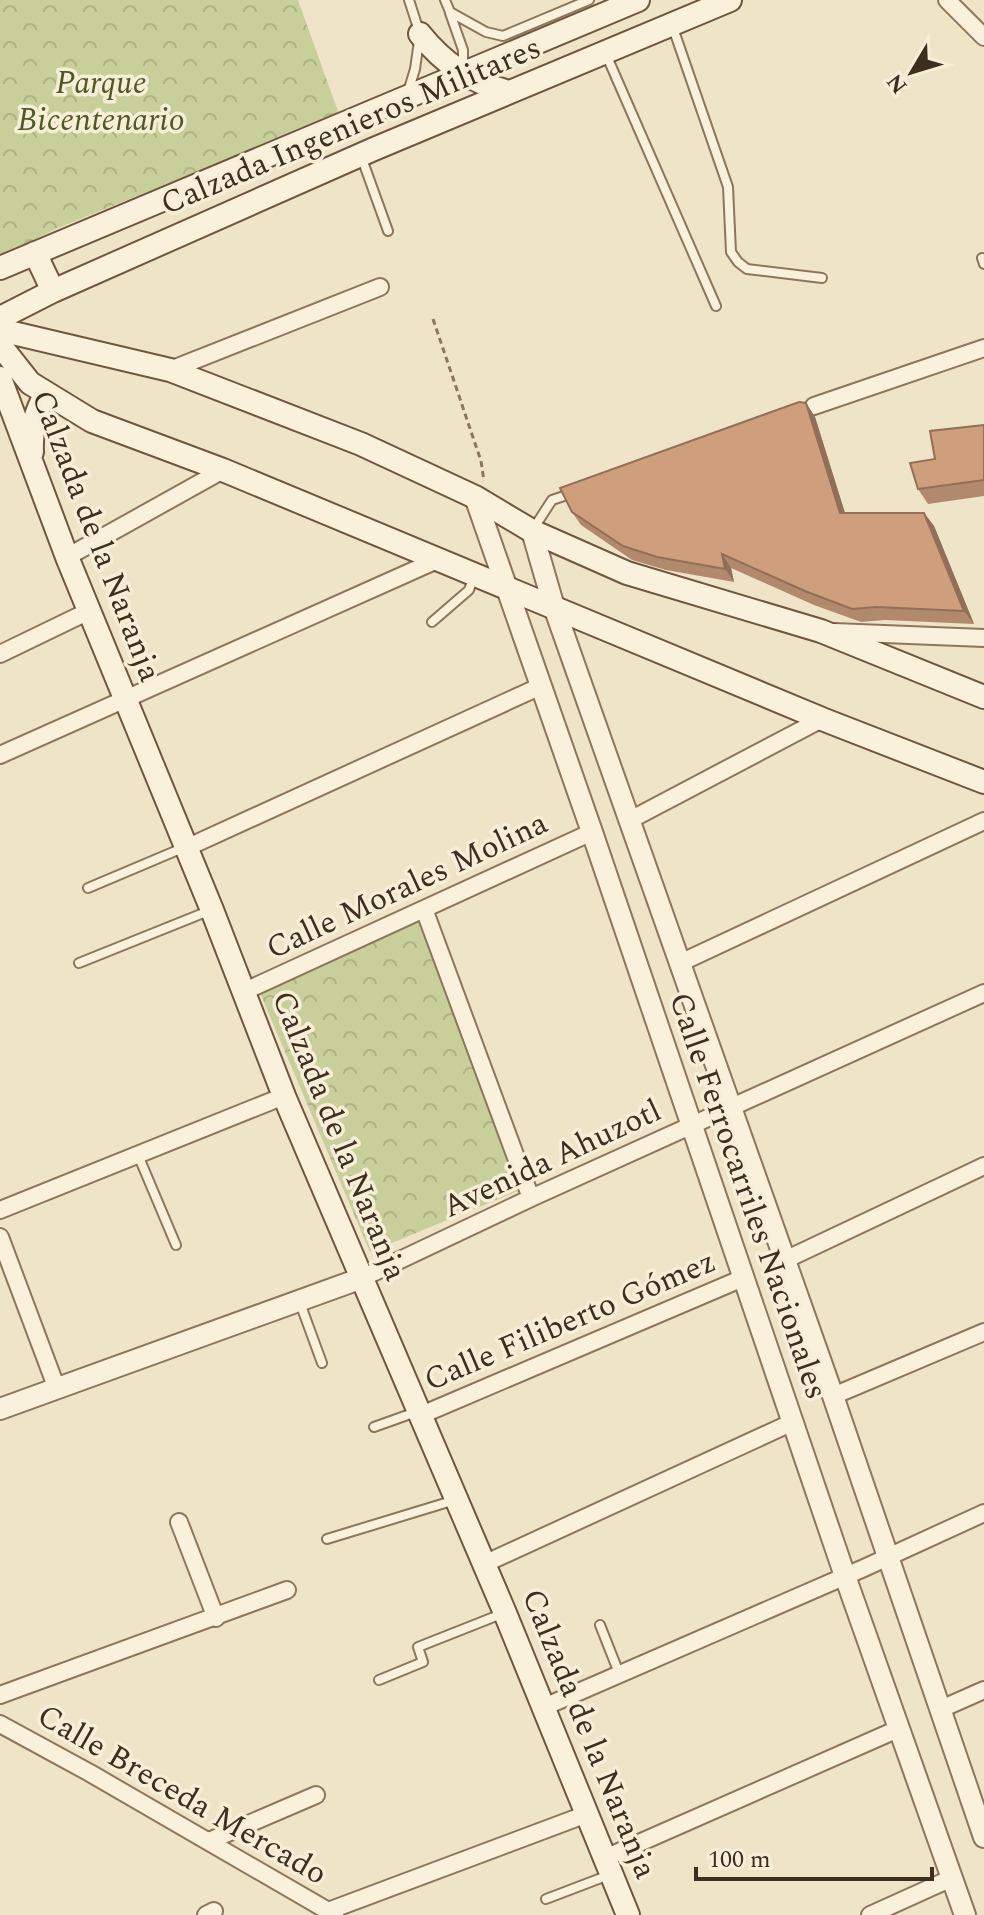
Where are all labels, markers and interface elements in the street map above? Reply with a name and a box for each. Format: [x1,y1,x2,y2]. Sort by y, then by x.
street label: Calzada Ingenieros Militares [153,24,549,228]
north arrow [872,32,952,112]
park label: Parque Bicentenario [17,59,185,145]
text: N [879,66,916,101]
street label: Calzada de la Naranja [18,383,174,689]
street label: Calle Morales Molina [258,799,556,973]
street label: Calzada de la Naranja [258,984,420,1289]
street label: Calle Ferrocarriles Nacionales [655,986,841,1406]
street label: Avenida Ahuzotl [434,1087,670,1231]
street label: Calle Filiberto Gómez [416,1237,724,1405]
street label: Calzada de la Naranja [508,1582,670,1887]
street label: Calle Breceda Mercado [28,1692,336,1898]
scale bar [696,1831,932,1881]
text: 100 m [708,1842,771,1878]

